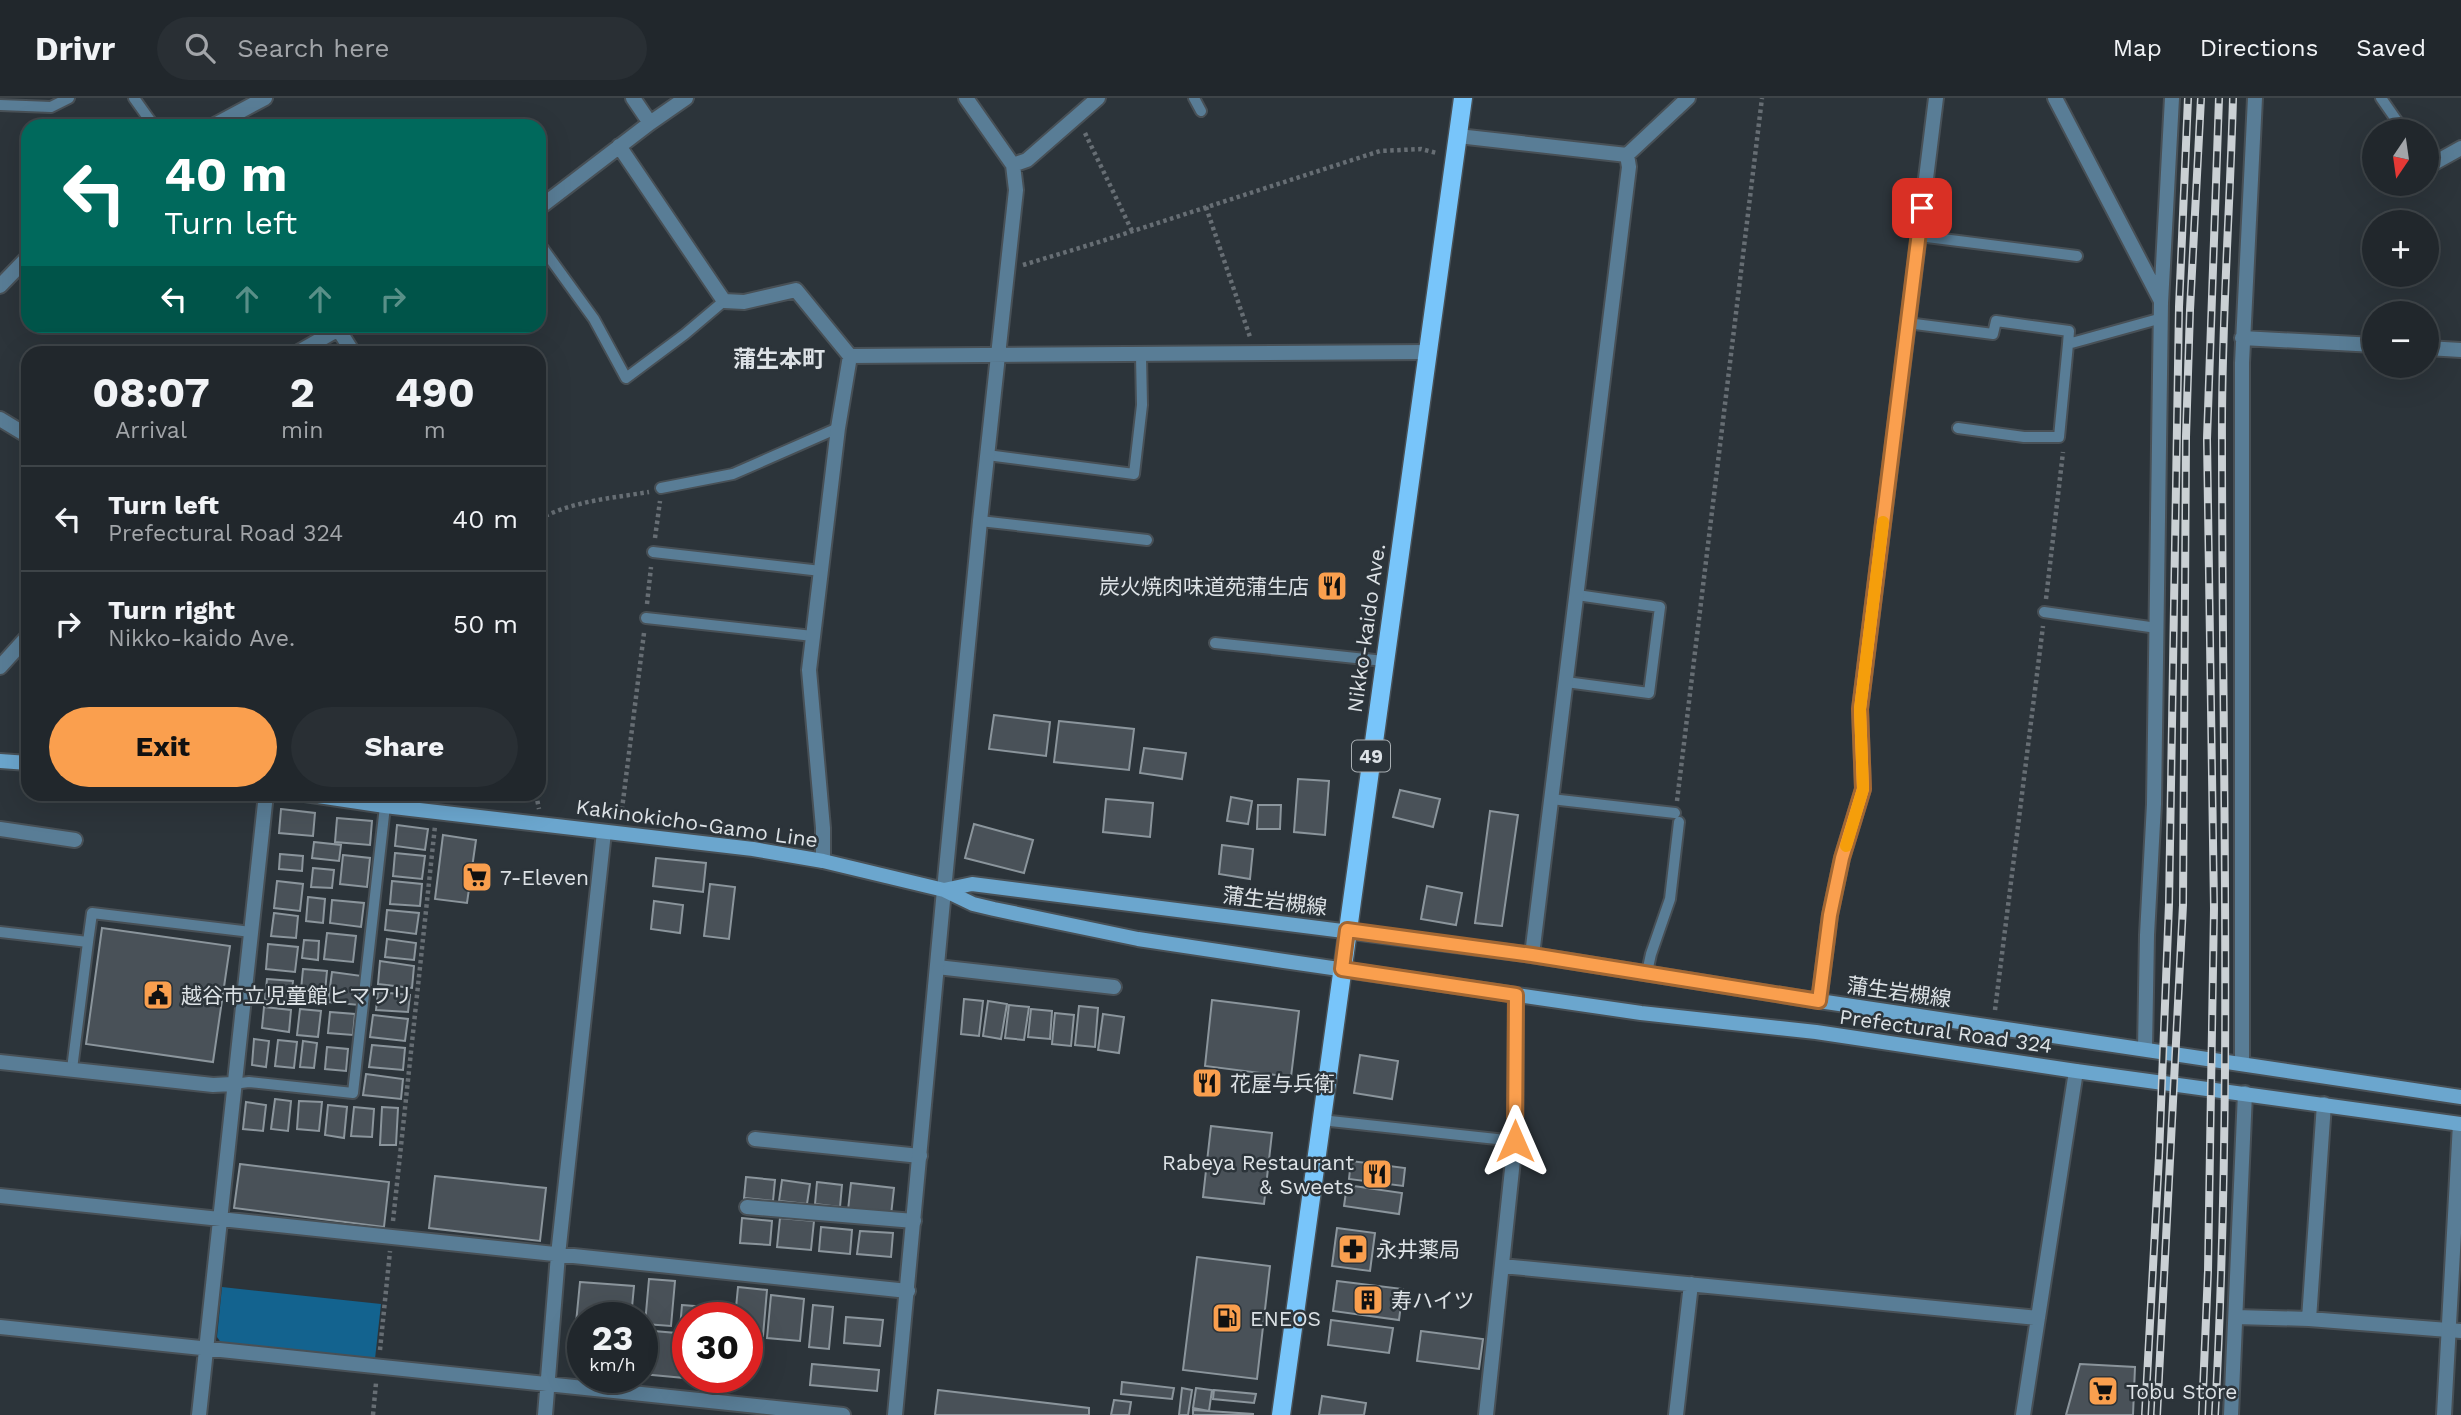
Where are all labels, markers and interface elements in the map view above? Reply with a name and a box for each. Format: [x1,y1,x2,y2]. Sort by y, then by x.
search box [157,17,647,80]
text: Drivr [35,29,115,68]
icon: search [181,29,219,67]
text: Search here [237,33,390,63]
text: Map [2113,34,2162,62]
text: Directions [2200,34,2318,62]
text: Saved [2356,34,2426,62]
north arrow [2362,119,2440,196]
map controls [2362,119,2439,378]
text: 40 m [164,145,287,203]
icon: left [49,147,140,238]
pin [1892,178,1952,238]
icon: arrive [1903,189,1941,227]
text: Turn left [164,204,297,242]
button: + [2362,210,2439,287]
icon: left [155,280,193,318]
icon: ahead [228,280,266,318]
icon: ahead [301,280,339,318]
icon: right [374,280,412,318]
button: − [2362,301,2439,378]
district label: 蒲生本町 [733,346,825,373]
text: 08:07 [92,368,210,417]
text: 2 [290,368,315,417]
text: 490 [395,368,475,417]
text: Arrival [115,417,187,444]
text: min [281,417,323,444]
text: m [424,417,446,444]
text: Turn left [108,490,219,520]
icon: left [49,500,87,538]
text: 40 m [452,504,518,534]
text: Prefectural Road 324 [108,520,343,547]
street label: Nikko-kaido Ave. [1342,542,1390,714]
restaurant icon: 炭火焼肉味道苑蒲生店 [1315,569,1349,603]
place label: 炭火焼肉味道苑蒲生店 [1099,574,1309,599]
text: Turn right [108,595,235,625]
icon: right [49,605,87,643]
text: 50 m [453,609,518,639]
text: Nikko-kaido Ave. [108,625,295,652]
button: Exit [49,707,277,787]
button: Share [291,707,518,787]
road number: 49 [1352,740,1390,772]
street label: Kakinokicho-Gamo Line [574,794,820,852]
supermarket icon: 7-Eleven [460,860,494,894]
place label: 7-Eleven [500,865,589,890]
street label: 蒲生岩槻線 [1221,882,1329,920]
street label: 蒲生岩槻線 [1845,972,1953,1012]
public building icon: 越谷市立児童館ヒマワリ [141,978,175,1012]
place label: 越谷市立児童館ヒマワリ [181,983,412,1008]
street label: Prefectural Road 324 [1838,1004,2054,1058]
restaurant icon: 花屋与兵衛 [1190,1066,1224,1100]
place label: 花屋与兵衛 [1230,1071,1335,1096]
position arrow [1478,1104,1552,1178]
place label: Rabeya Restaurant & Sweets [1162,1150,1354,1199]
restaurant icon: Rabeya Restaurant & Sweets [1360,1157,1394,1191]
pharmacy icon: 永井薬局 [1336,1232,1370,1266]
place label: 永井薬局 [1376,1237,1460,1262]
building icon: 寿ハイツ [1351,1283,1385,1317]
place label: 寿ハイツ [1391,1288,1475,1313]
fuel station icon: ENEOS [1210,1301,1244,1335]
speed limit sign: 30 [672,1302,763,1393]
place label: ENEOS [1250,1306,1321,1331]
text: 23 [592,1317,633,1359]
text: km/h [589,1354,636,1375]
supermarket icon: Tobu Store [2086,1374,2120,1408]
place label: Tobu Store [2126,1379,2237,1404]

